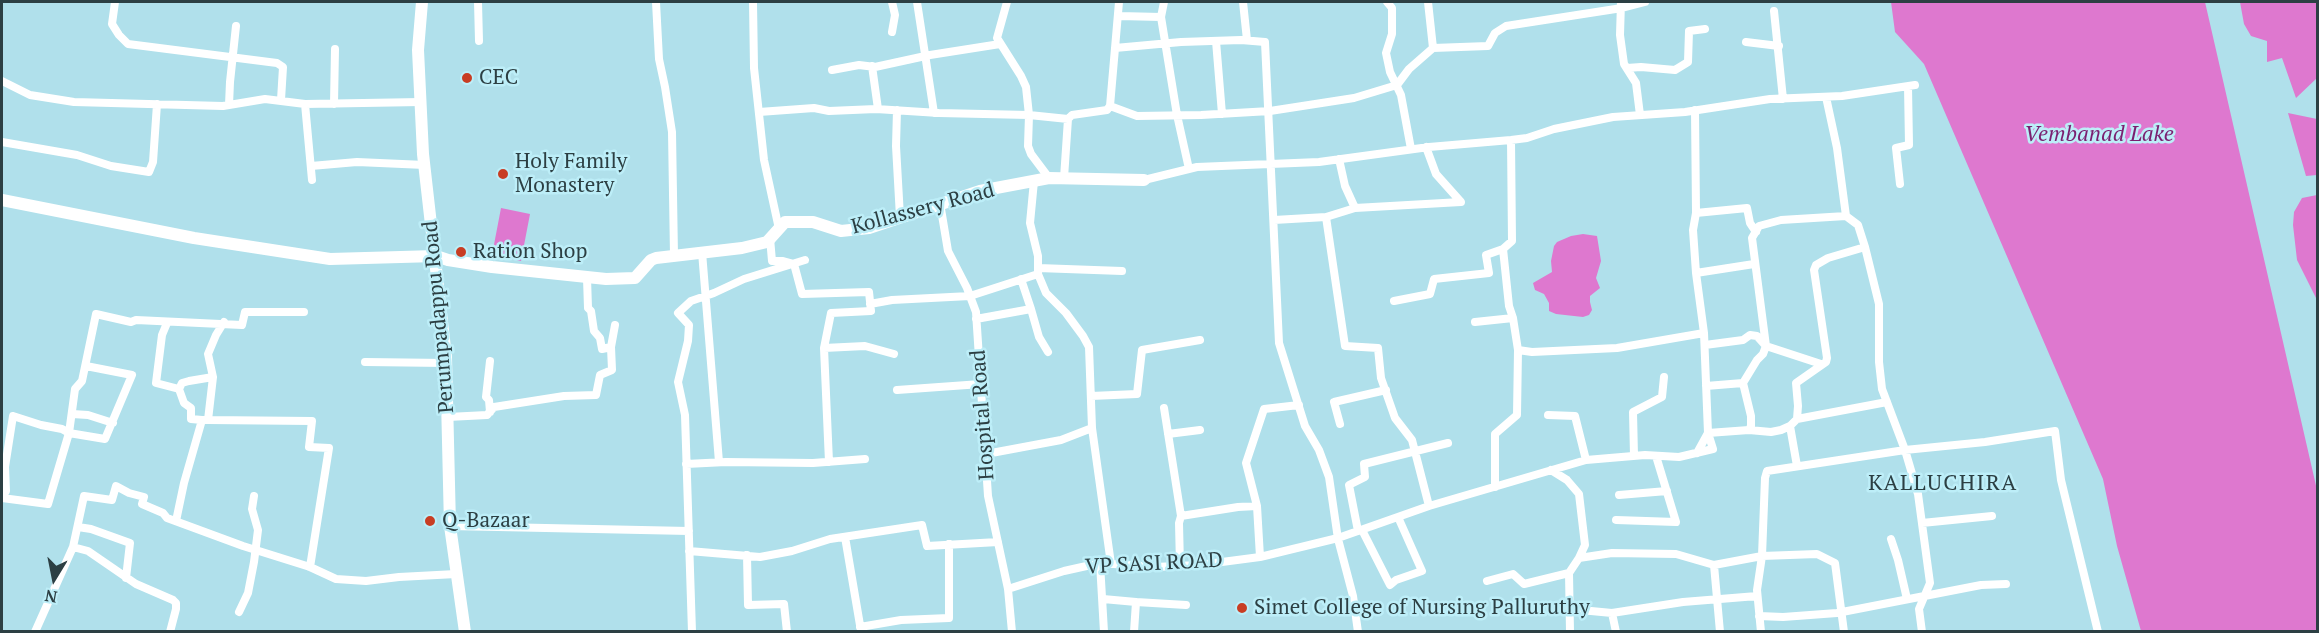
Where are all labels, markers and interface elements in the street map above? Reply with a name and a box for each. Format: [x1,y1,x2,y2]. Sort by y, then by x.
place label: CEC [479,65,518,91]
marker: CEC [460,71,474,85]
water label: Vembanad Lake [2024,122,2174,148]
place label: Holy Family Monastery [515,149,627,199]
marker: Holy Family Monastery [496,167,510,181]
street label: Kollassery Road [849,178,997,240]
street label: Perumpadappu Road [418,220,460,414]
place label: Ration Shop [473,239,587,265]
marker: Ration Shop [454,245,468,259]
street label: Hospital Road [966,349,1000,481]
district label: KALLUCHIRA [1868,471,2018,497]
place label: Q-Bazaar [442,508,530,534]
marker: Q-Bazaar [423,514,437,528]
street label: VP SASI ROAD [1085,548,1223,580]
north arrow [24,549,84,609]
text: N [43,585,59,609]
place label: Simet College of Nursing Palluruthy [1254,595,1590,621]
marker: Simet College of Nursing Palluruthy [1235,601,1249,615]

